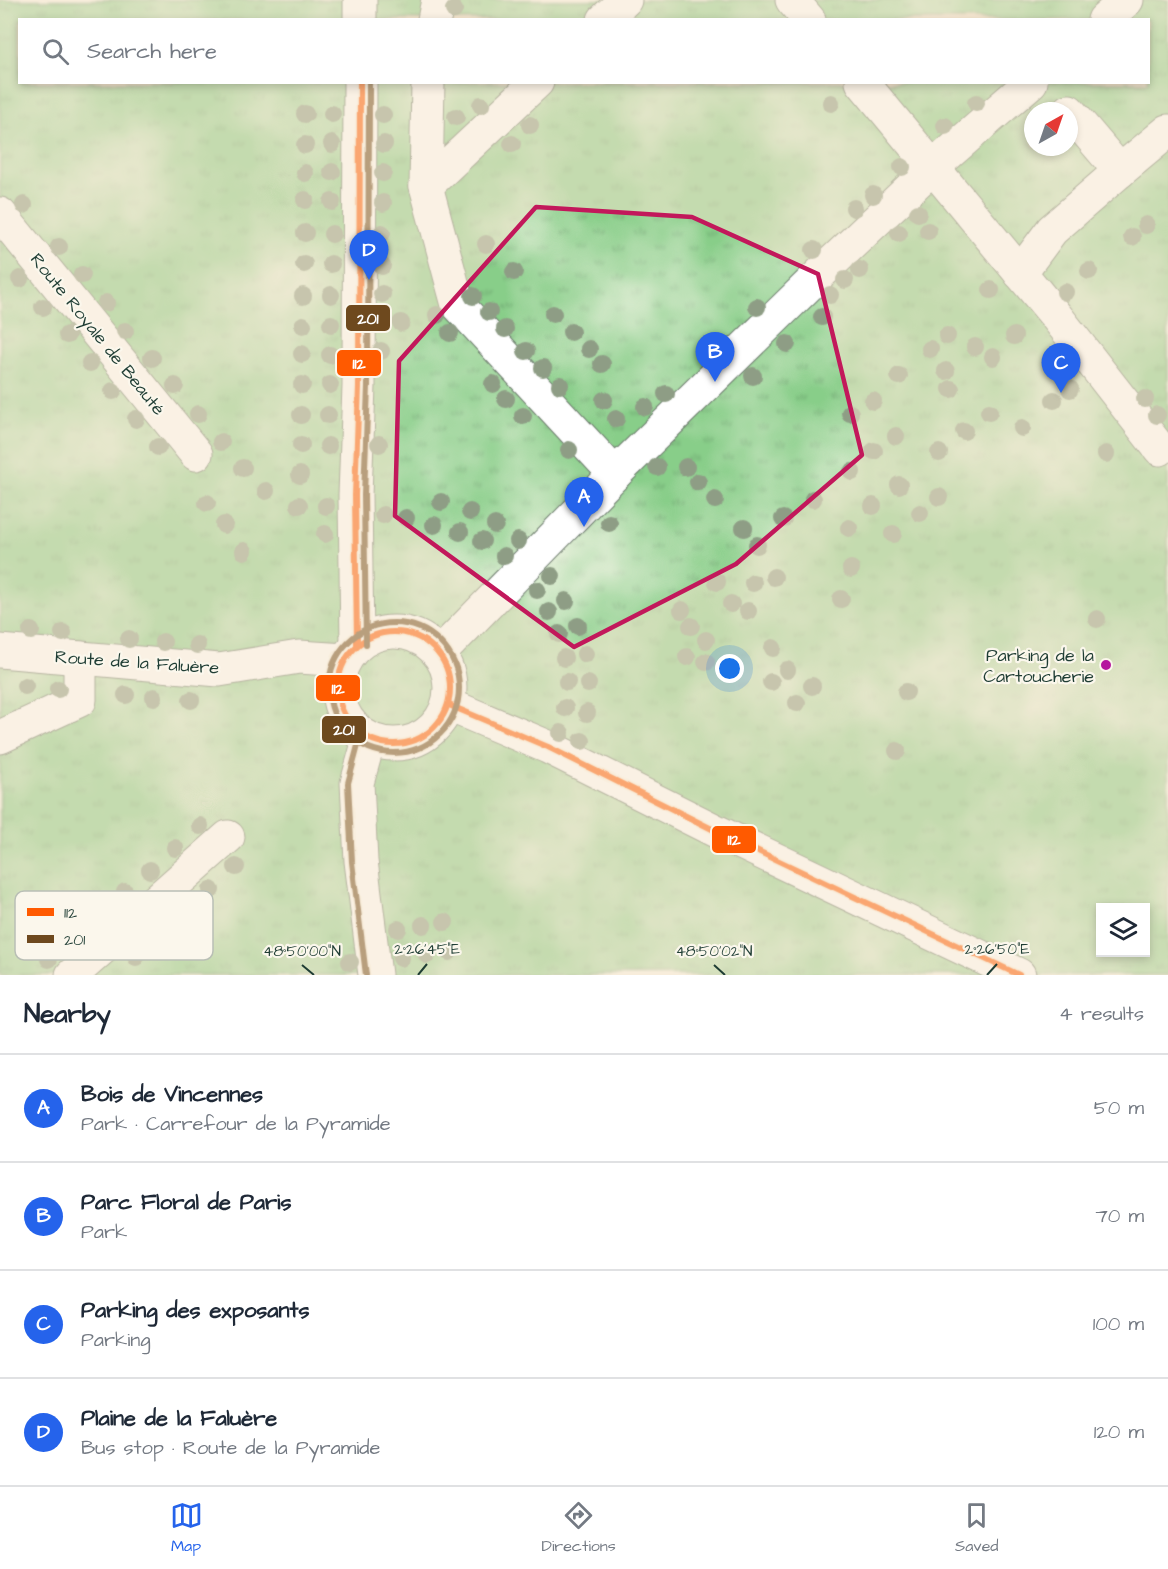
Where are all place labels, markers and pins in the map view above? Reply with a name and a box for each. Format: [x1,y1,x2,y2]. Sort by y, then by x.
pin: D [350,230,388,280]
pin: B [696,332,734,382]
pin: C [1042,344,1080,393]
pin: A [564,478,604,527]
place label: Parking de la Cartoucherie [983,643,1094,689]
marker: Parking de la Cartoucherie [1099,658,1113,672]

